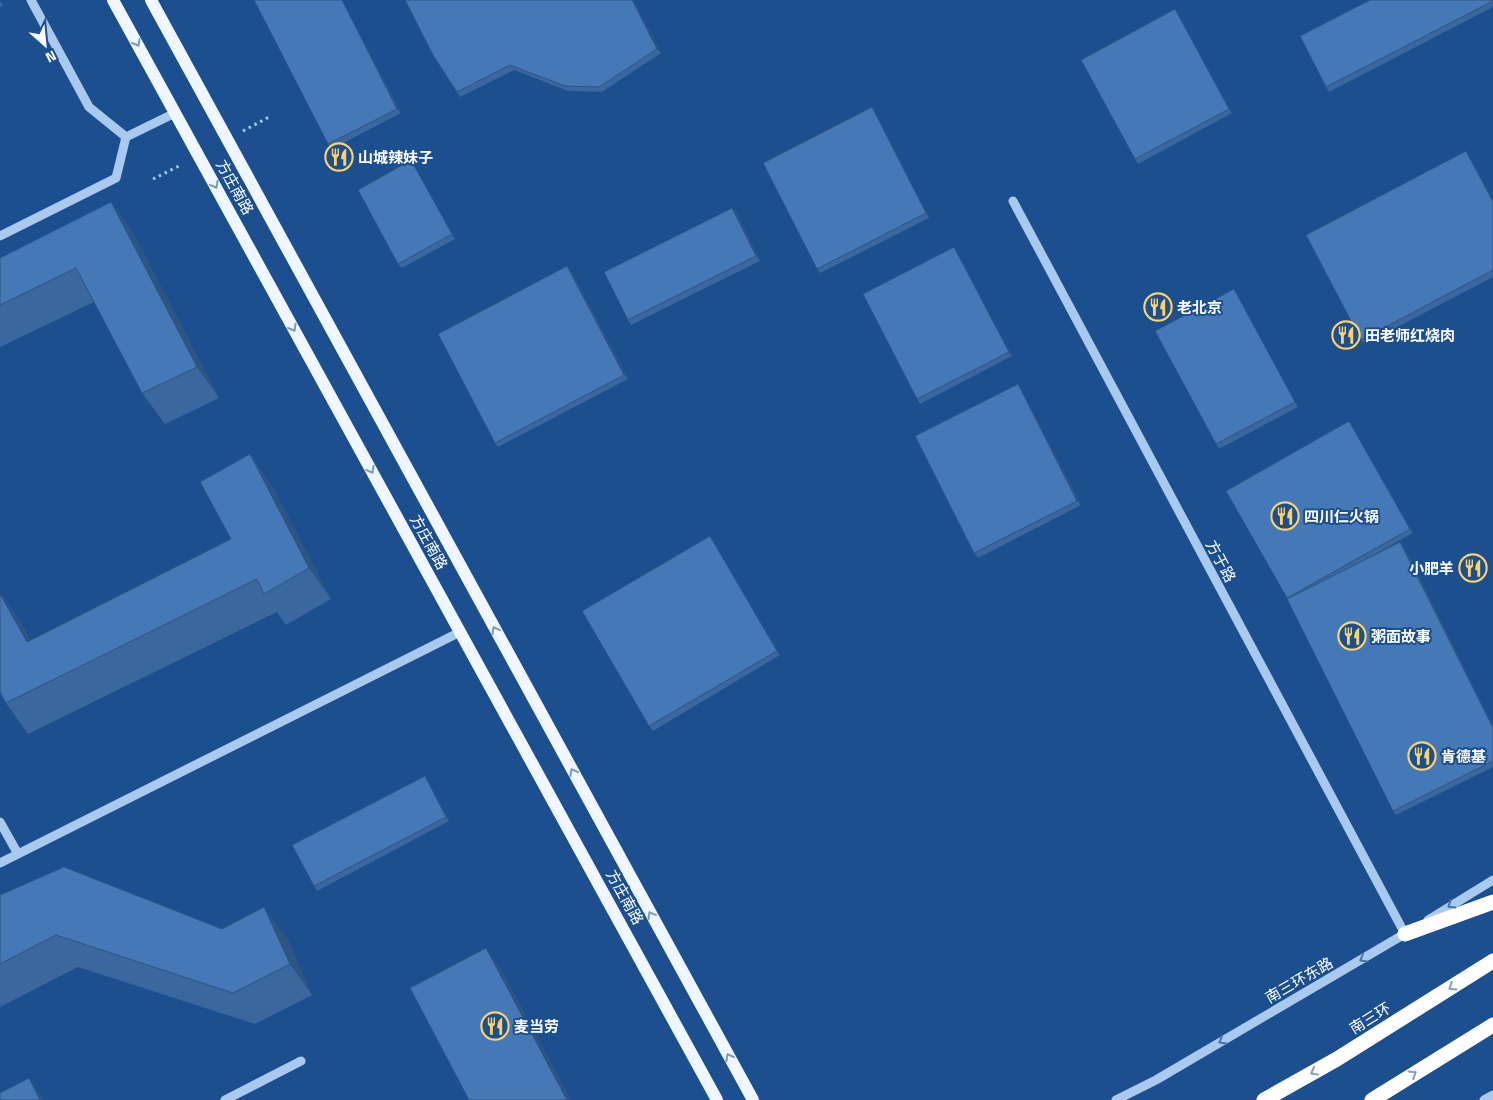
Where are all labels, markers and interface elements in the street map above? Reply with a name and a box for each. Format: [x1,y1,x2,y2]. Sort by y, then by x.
north arrow [20,20,70,70]
one-way arrow [131,37,141,46]
text: N [42,45,60,69]
restaurant icon: 山城辣妹子 [324,142,354,172]
place label: 山城辣妹子 [358,146,433,169]
street label: 方庄南路 [210,155,260,219]
one-way arrow [209,180,219,189]
restaurant icon: 老北京 [1143,292,1173,322]
place label: 老北京 [1177,296,1222,319]
restaurant icon: 田老师红烧肉 [1331,320,1361,350]
one-way arrow [287,322,297,331]
place label: 田老师红烧肉 [1365,324,1455,347]
one-way arrow [365,465,375,474]
restaurant icon: 四川仁火锅 [1270,501,1300,531]
place label: 四川仁火锅 [1304,505,1379,528]
street label: 方庄南路 [404,510,454,574]
street label: 方于路 [1200,536,1242,586]
restaurant icon: 小肥羊 [1458,553,1488,583]
place label: 小肥羊 [1409,557,1454,580]
restaurant icon: 粥面故事 [1337,621,1367,651]
place label: 粥面故事 [1371,625,1431,648]
one-way arrow [492,626,502,635]
restaurant icon: 肯德基 [1407,741,1437,771]
place label: 肯德基 [1441,745,1486,768]
one-way arrow [570,768,580,777]
street label: 方庄南路 [600,865,650,929]
one-way arrow [1448,899,1457,909]
one-way arrow [648,911,658,920]
street label: 南三环东路 [1261,951,1337,1009]
one-way arrow [1359,953,1368,963]
one-way arrow [1448,980,1457,990]
street label: 南三环 [1345,996,1395,1040]
restaurant icon: 麦当劳 [480,1011,510,1041]
place label: 麦当劳 [514,1015,559,1038]
one-way arrow [1219,1035,1228,1045]
one-way arrow [726,1054,736,1063]
one-way arrow [1310,1066,1319,1076]
one-way arrow [1408,1071,1417,1081]

